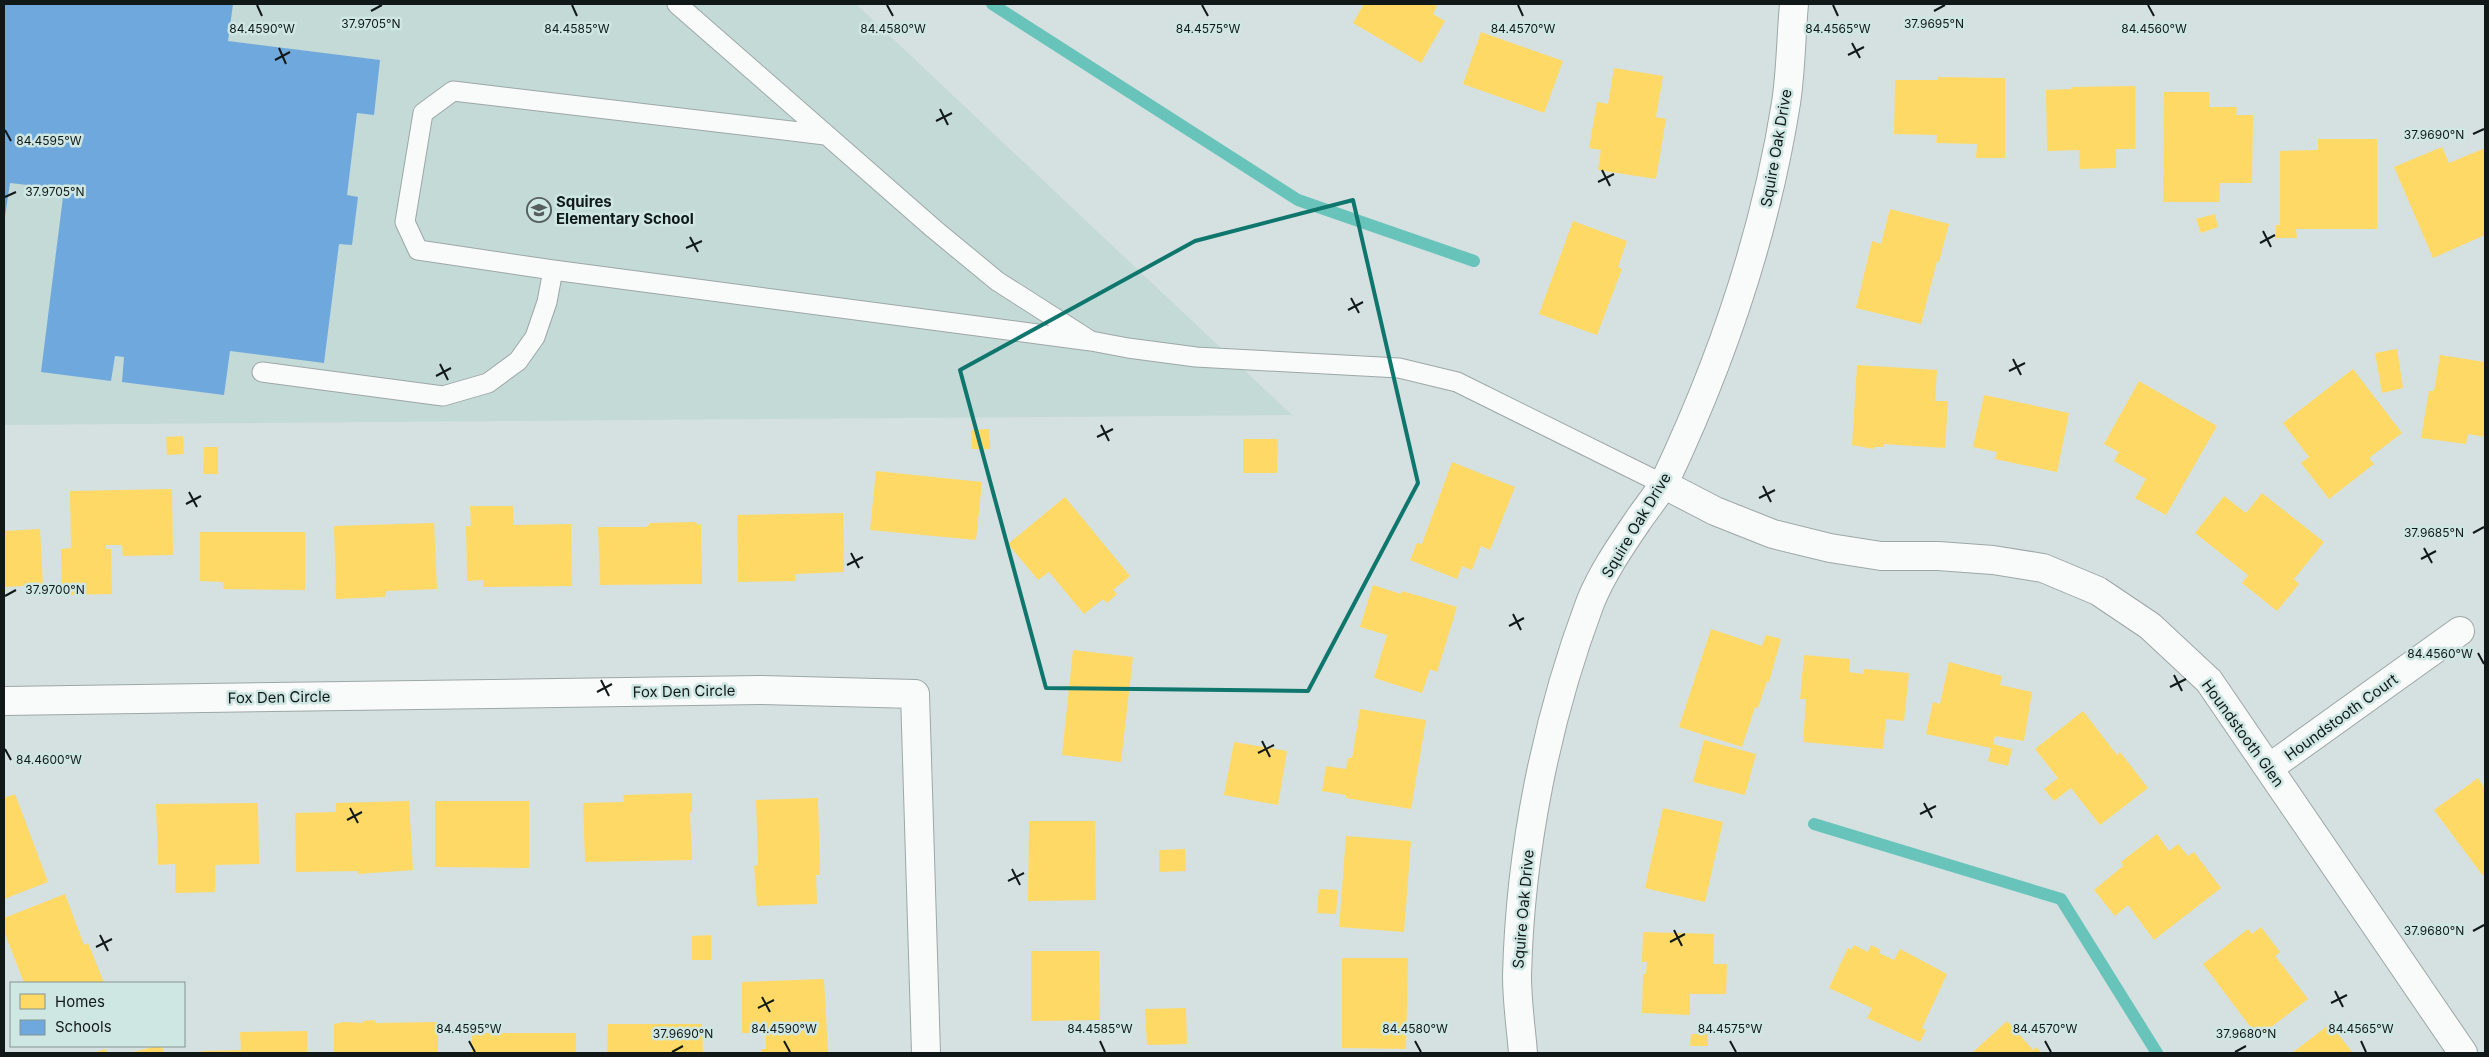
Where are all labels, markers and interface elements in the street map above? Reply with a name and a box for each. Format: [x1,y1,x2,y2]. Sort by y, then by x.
text: 37.9705°N [341,16,401,31]
text: 37.9695°N [1904,16,1964,31]
text: 84.4590°W [229,21,295,36]
text: 84.4585°W [544,21,610,36]
text: 84.4580°W [860,21,926,36]
text: 84.4575°W [1176,21,1240,36]
text: 84.4570°W [1491,21,1556,36]
text: 84.4565°W [1805,21,1871,36]
text: 84.4560°W [2121,21,2187,36]
street label: Squire Oak Drive [1756,88,1796,208]
text: 37.9690°N [2404,127,2464,142]
text: 84.4595°W [16,133,82,148]
text: 37.9705°N [25,184,85,199]
place label: Squires Elementary School [556,192,694,228]
school or university icon: Squires Elementary School [526,197,552,223]
street label: Squire Oak Drive [1597,469,1675,581]
text: 37.9685°N [2404,525,2464,540]
text: 37.9700°N [25,582,85,597]
text: 84.4560°W [2407,646,2473,661]
street label: Houndstooth Court [2281,669,2401,764]
street label: Houndstooth Glen [2198,676,2288,790]
street label: Fox Den Circle [632,681,736,701]
street label: Fox Den Circle [227,687,331,707]
text: 84.4600°W [16,752,82,767]
street label: Squire Oak Drive [1508,849,1538,969]
text: 37.9680°N [2404,923,2464,938]
legend [10,982,185,1047]
text: Homes [55,992,105,1011]
text: Schools [55,1017,112,1036]
text: 84.4595°W [436,1021,502,1036]
text: 84.4590°W [751,1021,817,1036]
text: 84.4585°W [1067,1021,1133,1036]
text: 84.4580°W [1382,1021,1448,1036]
text: 84.4575°W [1698,1021,1762,1036]
text: 84.4570°W [2013,1021,2078,1036]
text: 84.4565°W [2328,1021,2394,1036]
text: 37.9690°N [653,1026,713,1041]
text: 37.9680°N [2216,1026,2276,1041]

